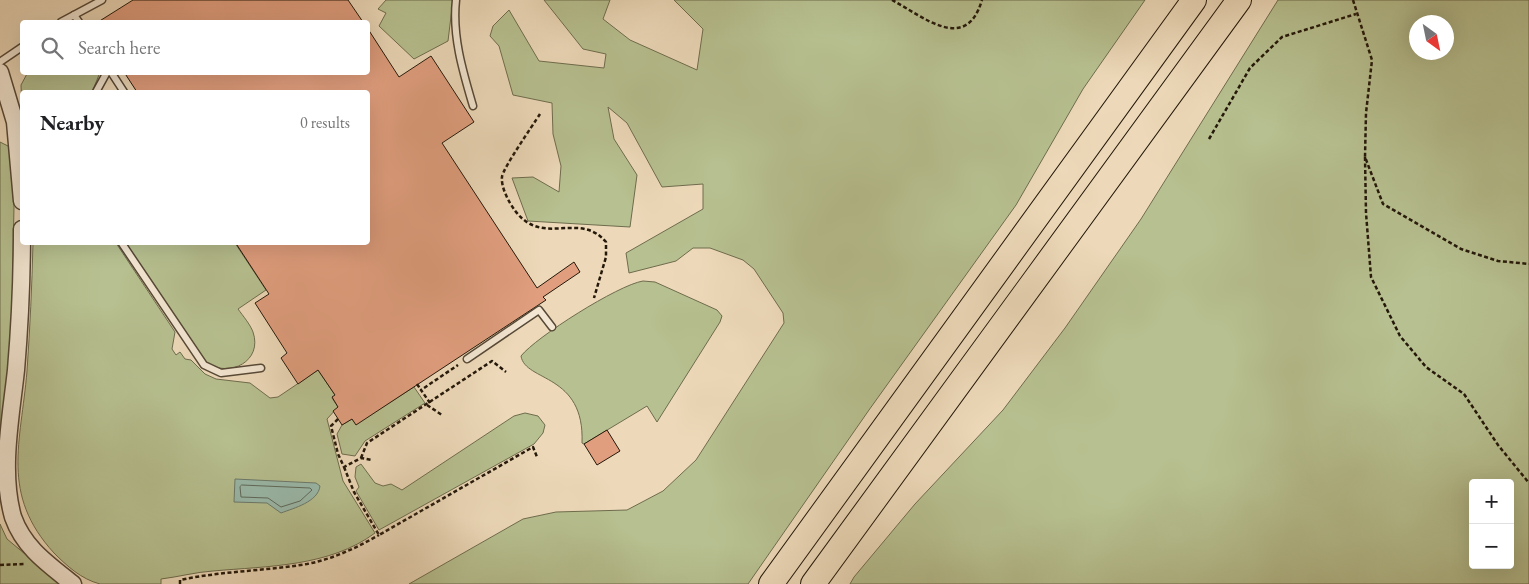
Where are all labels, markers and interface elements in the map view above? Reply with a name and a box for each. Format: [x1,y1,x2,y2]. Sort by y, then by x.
north arrow [1409,15,1454,60]
search box [20,20,370,75]
icon: search [38,34,66,62]
text: Search here [78,35,160,60]
text: Nearby [40,109,104,136]
text: 0 results [300,112,350,133]
map controls [1469,479,1514,569]
button: + [1469,479,1514,524]
button: − [1469,524,1514,569]

